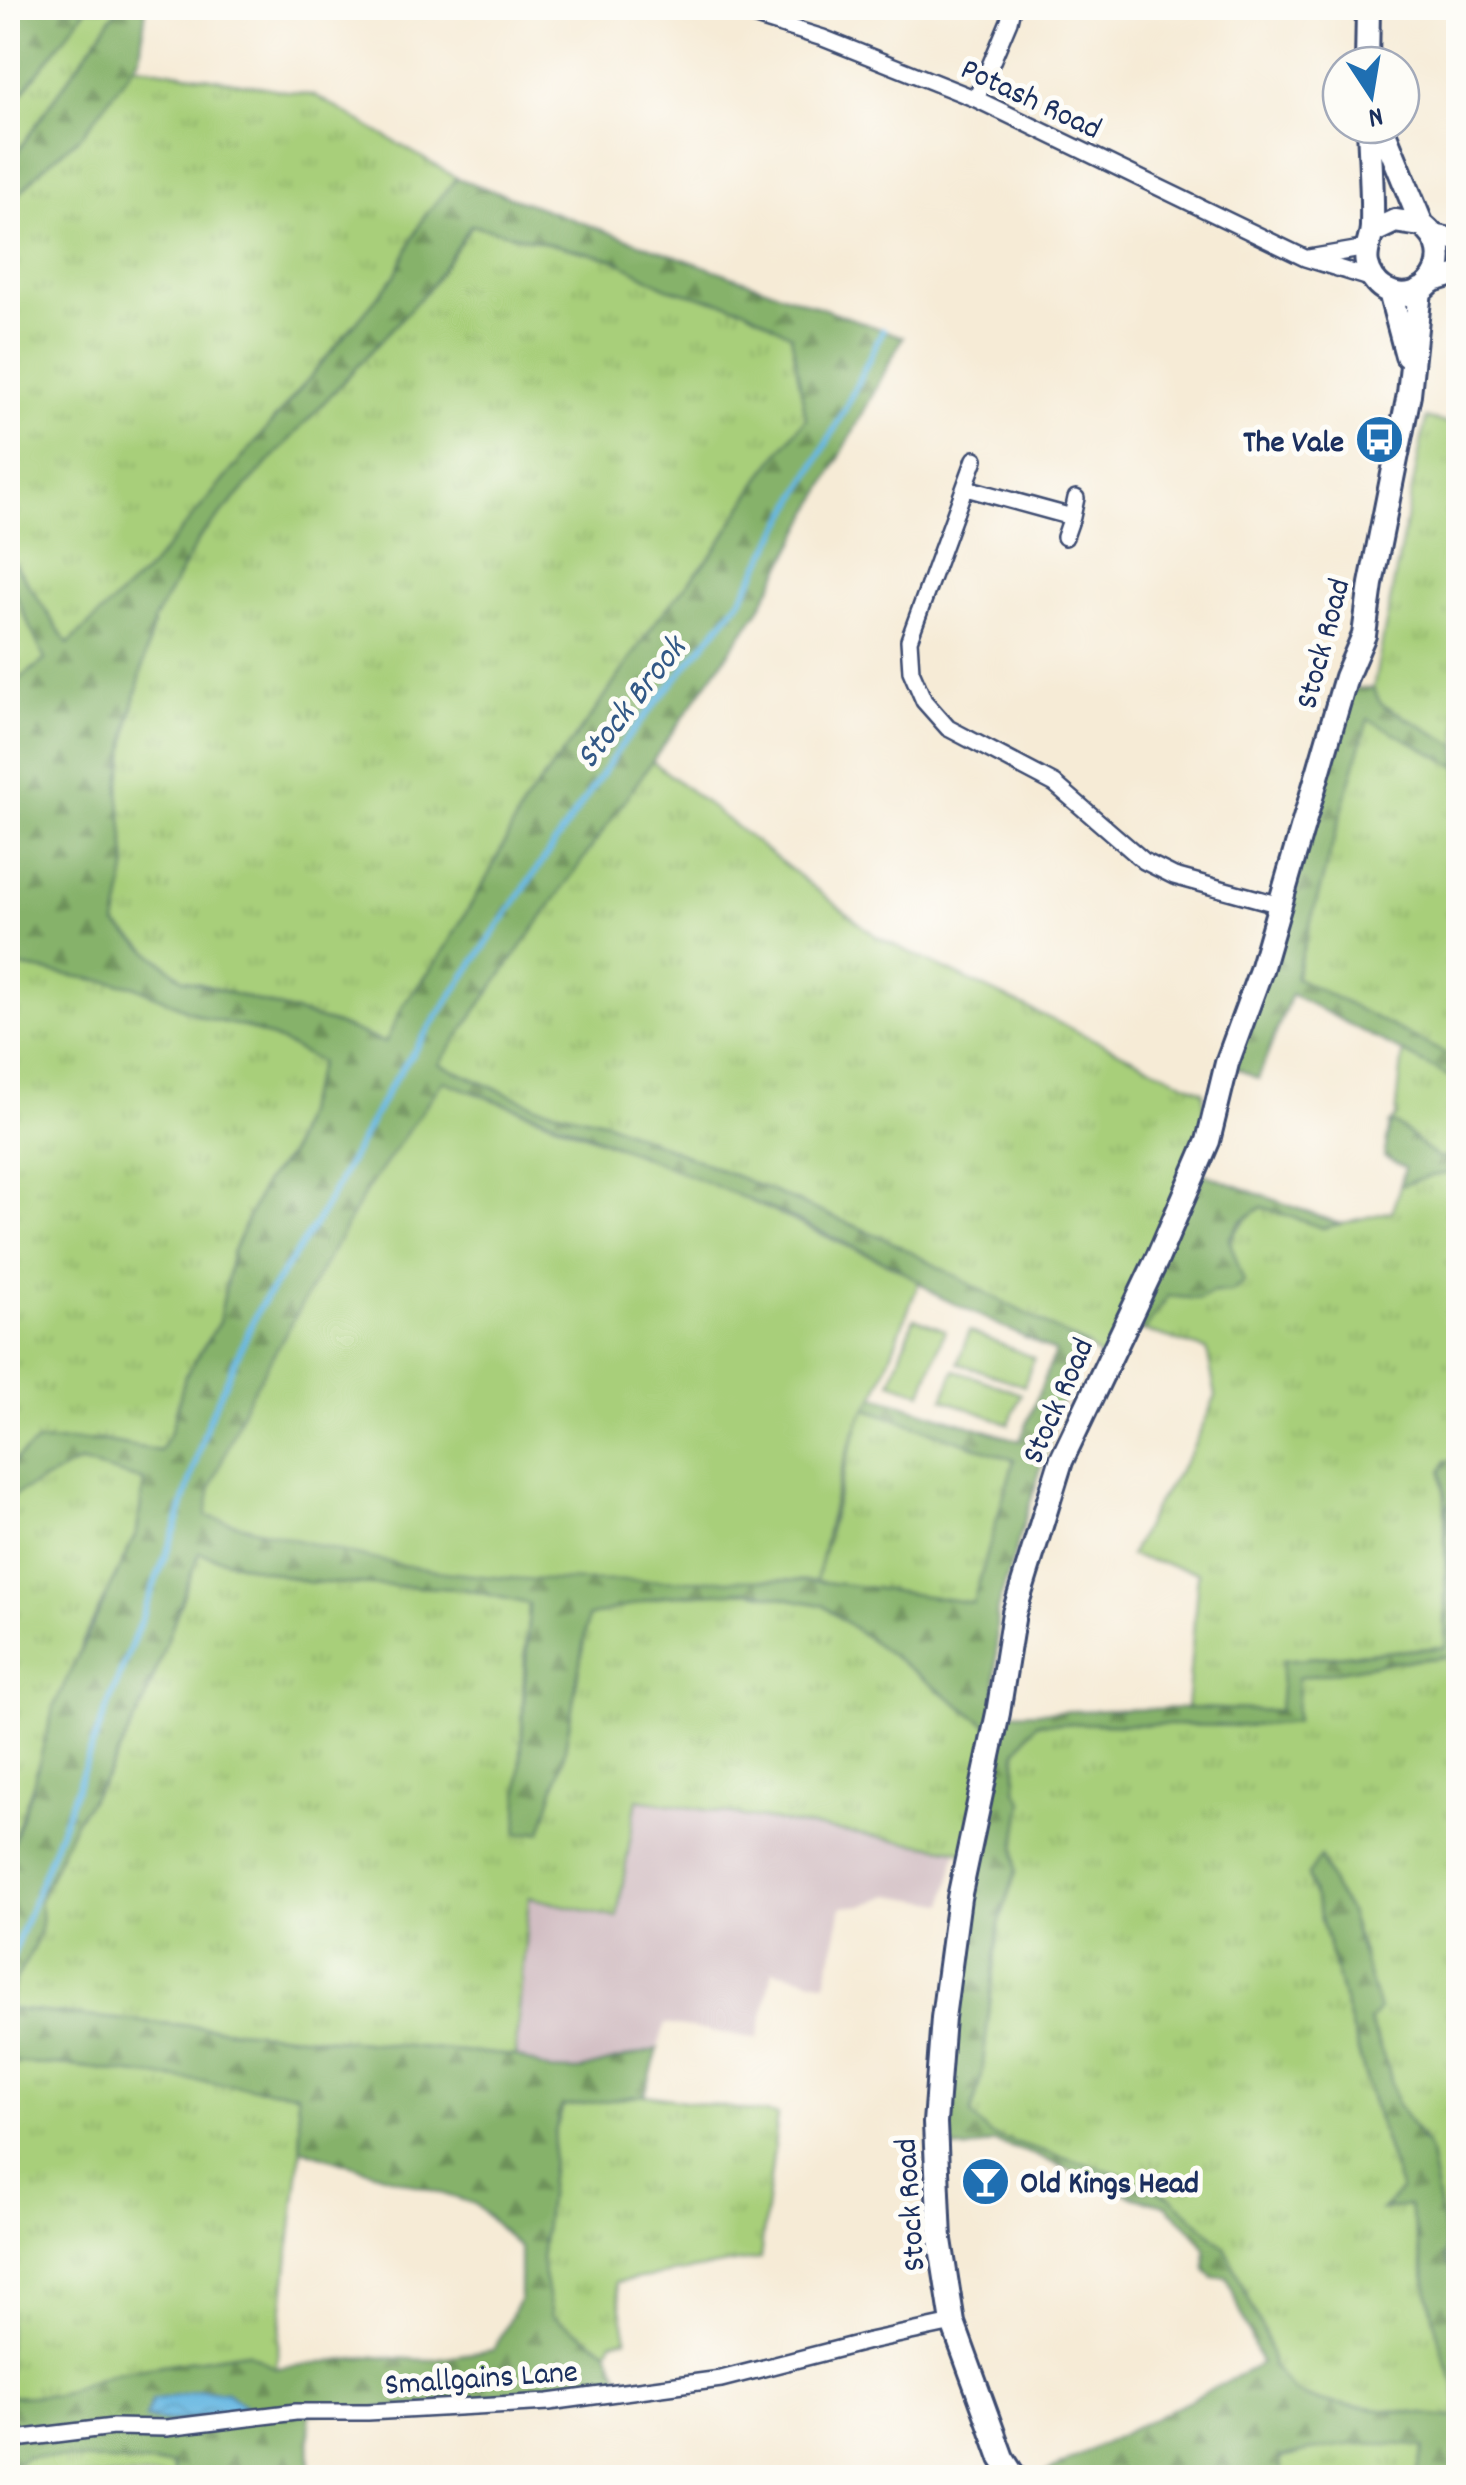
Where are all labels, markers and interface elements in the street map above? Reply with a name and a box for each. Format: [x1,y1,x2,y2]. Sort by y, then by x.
north arrow [1321,45,1421,145]
street label: Potash Road [952,49,1108,154]
text: N [1364,94,1386,136]
bus stop icon: The Vale [1353,414,1405,466]
place label: The Vale [1243,422,1344,468]
street label: Stock Road [1286,574,1365,715]
water label: Stock Brook [565,625,703,781]
street label: Stock Road [1012,1332,1109,1472]
street label: Stock Road [885,2137,941,2273]
bar icon: Old Kings Head [959,2155,1011,2207]
place label: Old Kings Head [1020,2163,1199,2209]
street label: Smallgains Lane [383,2351,580,2411]

